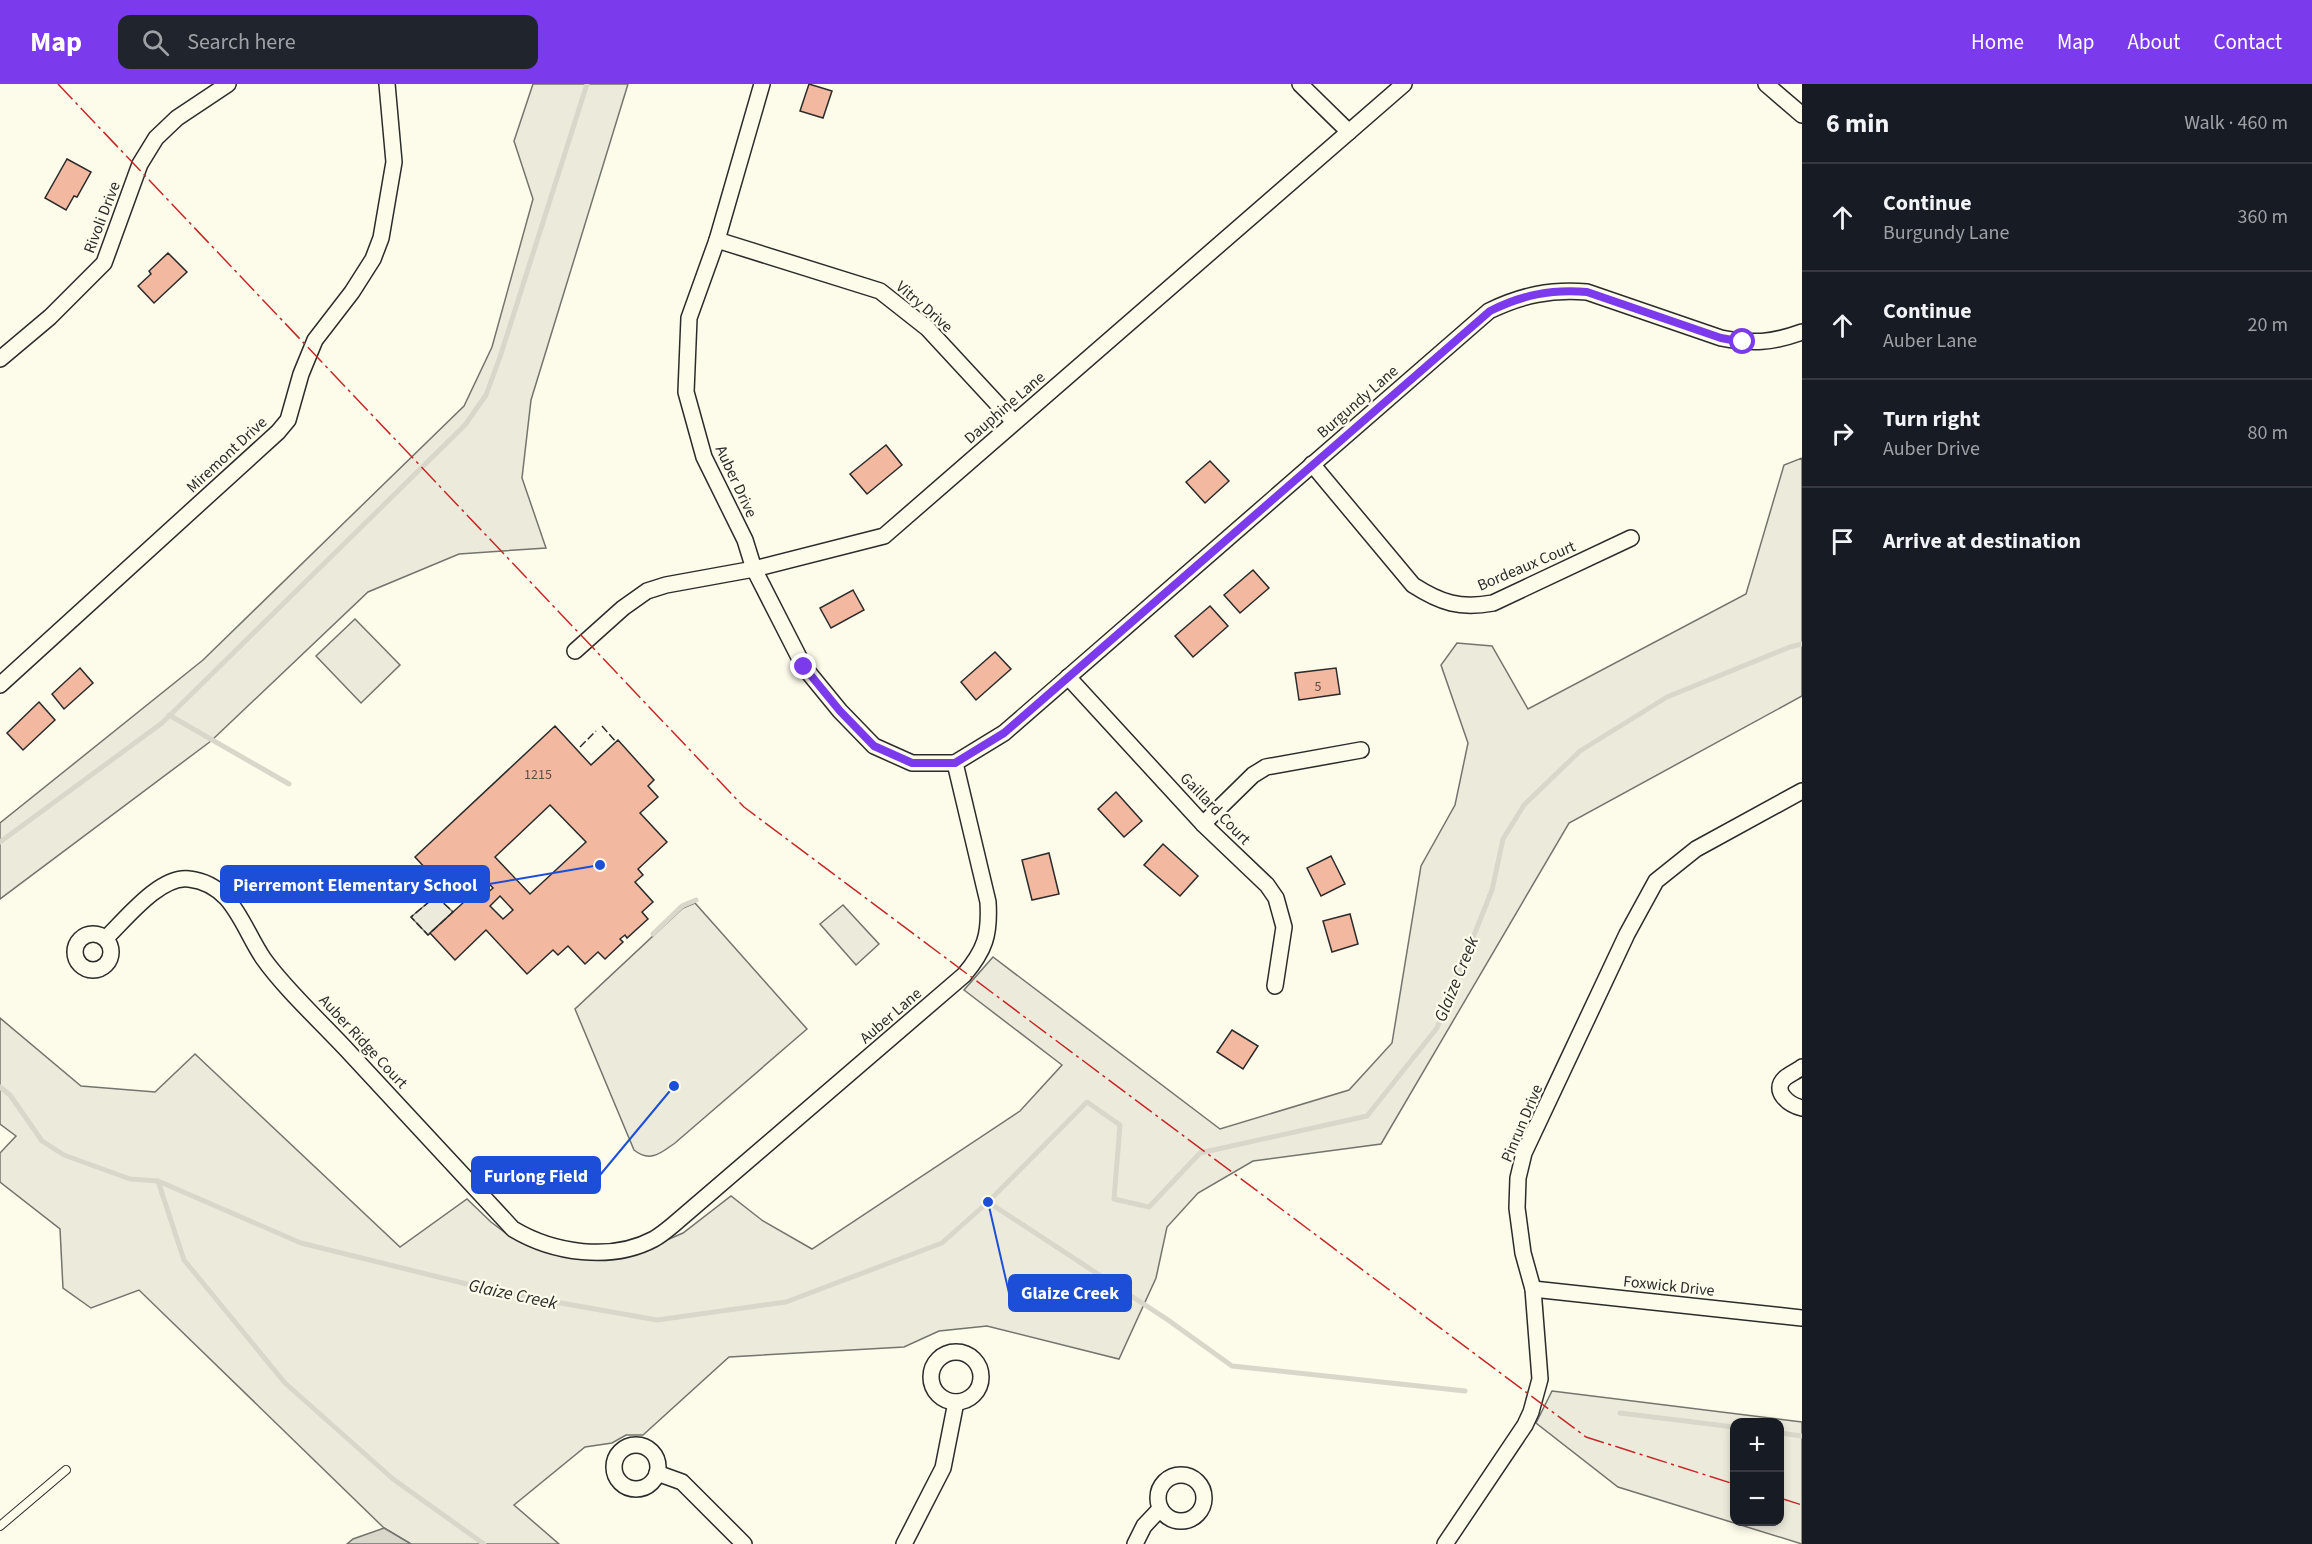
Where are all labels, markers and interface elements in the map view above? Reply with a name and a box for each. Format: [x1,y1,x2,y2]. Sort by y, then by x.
search box [118,15,538,69]
text: Map [30,22,82,62]
icon: search [139,26,172,59]
text: Search here [187,26,296,58]
text: Home [1971,27,2024,57]
text: Map [2057,27,2095,57]
text: About [2128,27,2180,57]
text: Contact [2213,27,2282,57]
text: 6 min [1826,105,1889,142]
text: Walk · 460 m [2184,109,2288,137]
street label: Rivoli Drive [78,178,126,256]
text: Continue [1883,187,1972,219]
icon: ahead [1826,201,1859,234]
text: 360 m [2238,203,2288,231]
text: Burgundy Lane [1883,219,2009,247]
street label: Vitry Drive [891,276,958,338]
text: Continue [1883,295,1972,327]
icon: ahead [1826,309,1859,342]
text: 20 m [2248,311,2288,339]
text: Auber Lane [1883,327,1977,355]
route start [1729,328,1755,354]
street label: Burgundy Lane [1312,360,1403,443]
street label: Dauphine Lane [959,366,1050,449]
text: Turn right [1883,403,1980,435]
street label: Miremont Drive [182,412,272,498]
icon: right [1826,417,1859,450]
text: 80 m [2248,419,2288,447]
text: Auber Drive [1883,435,1980,463]
street label: Auber Drive [710,442,762,521]
icon: arrive [1826,525,1859,558]
text: Arrive at destination [1883,525,2081,557]
street label: Bordeaux Court [1474,535,1579,596]
route end [790,653,816,679]
house number: 5 [1315,677,1322,697]
house number: 1215 [524,765,552,785]
street label: Gaillard Court [1175,768,1256,850]
callout: Pierremont Elementary School [221,866,489,902]
text: Pierremont Elementary School [233,873,477,898]
water label: Glaize Creek [1428,932,1485,1026]
street label: Auber Lane [855,983,926,1049]
street label: Auber Ridge Court [314,990,413,1094]
street label: Pinrun Drive [1496,1081,1548,1166]
callout: Furlong Field [472,1157,600,1193]
text: Furlong Field [484,1164,588,1189]
street label: Foxwick Drive [1622,1270,1716,1302]
water label: Glaize Creek [466,1273,560,1316]
callout: Glaize Creek [1009,1275,1131,1311]
text: Glaize Creek [1021,1281,1119,1306]
map controls [1730,1418,1784,1526]
button: + [1730,1418,1784,1472]
button: − [1730,1472,1784,1526]

